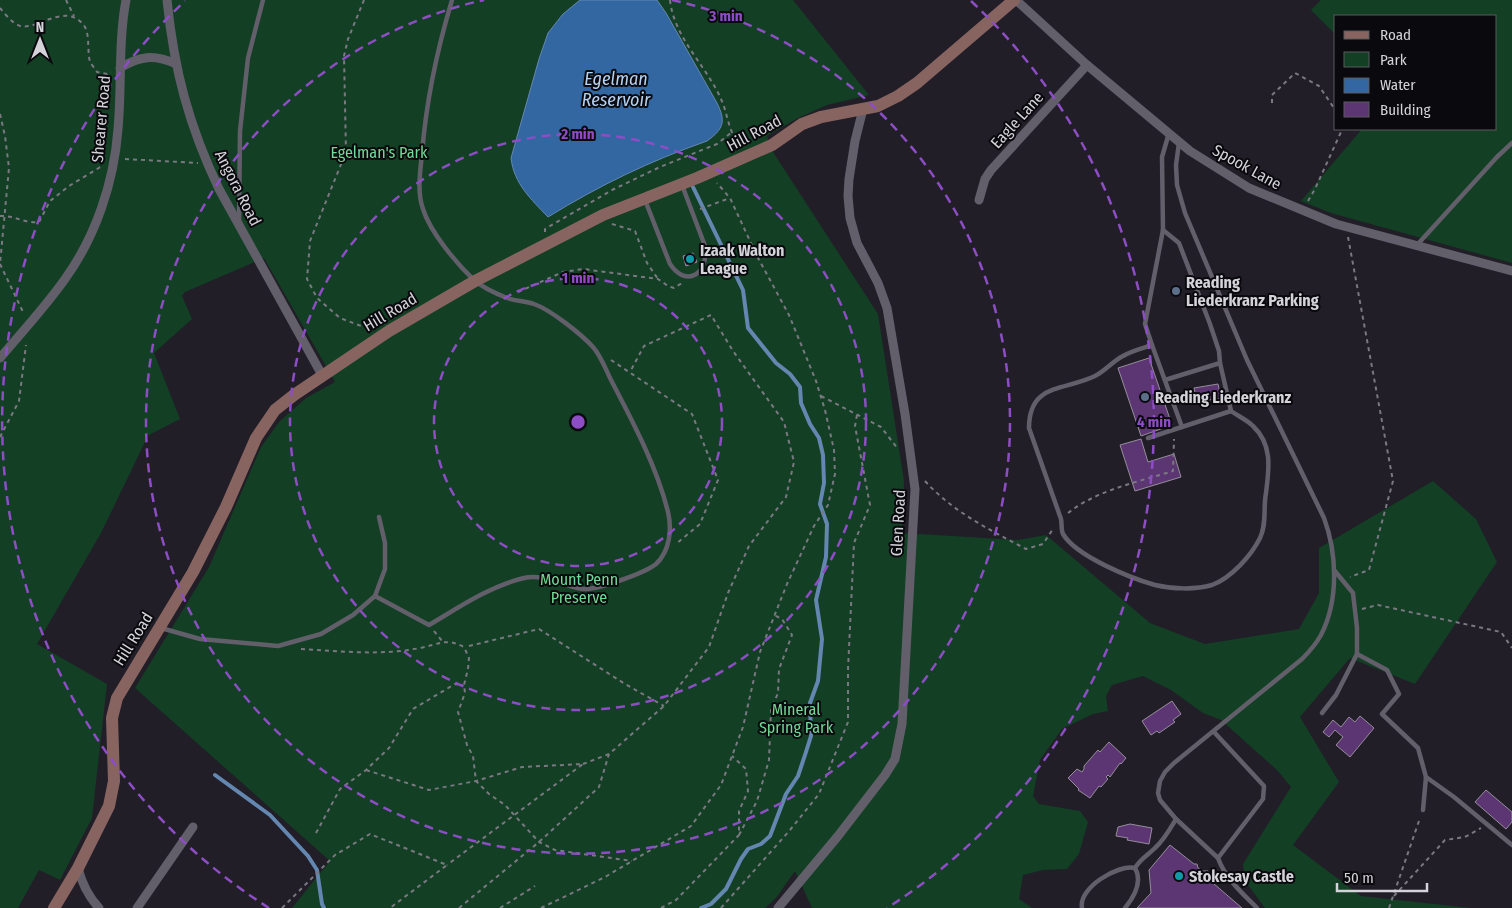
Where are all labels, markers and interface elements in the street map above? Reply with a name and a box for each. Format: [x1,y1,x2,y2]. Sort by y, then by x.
text: 3 min [708,7,743,25]
north arrow [15,15,65,65]
legend [1334,15,1497,130]
text: N [36,19,44,36]
text: Road [1380,26,1411,44]
text: Park [1380,51,1407,69]
water label: Egelman Reservoir [582,68,651,111]
street label: Shearer Road [88,75,114,163]
text: Water [1380,76,1416,94]
street label: Eagle Lane [987,88,1047,152]
text: Building [1380,101,1431,119]
street label: Hill Road [723,111,785,155]
text: 2 min [560,125,595,143]
street label: Spook Lane [1209,140,1285,194]
park label: Egelman's Park [330,143,428,162]
street label: Angora Road [211,147,265,229]
place label: Izaak Walton League [700,241,784,278]
marker: Izaak Walton League [684,253,696,265]
text: 1 min [562,269,594,287]
place label: Reading Liederkranz Parking [1186,273,1319,310]
marker: Reading Liederkranz Parking [1170,285,1182,297]
street label: Hill Road [360,289,420,335]
place label: Reading Liederkranz [1155,388,1291,407]
marker: Reading Liederkranz [1139,391,1151,403]
centre of rings [569,413,587,431]
text: 4 min [1137,413,1171,431]
street label: Glen Road [887,489,909,557]
park label: Mount Penn Preserve [540,570,618,607]
street label: Hill Road [109,609,157,669]
park label: Mineral Spring Park [759,700,834,737]
scale bar [1337,860,1427,892]
place label: Stokesay Castle [1189,867,1294,886]
text: 50 m [1344,869,1374,887]
marker: Stokesay Castle [1173,870,1185,882]

